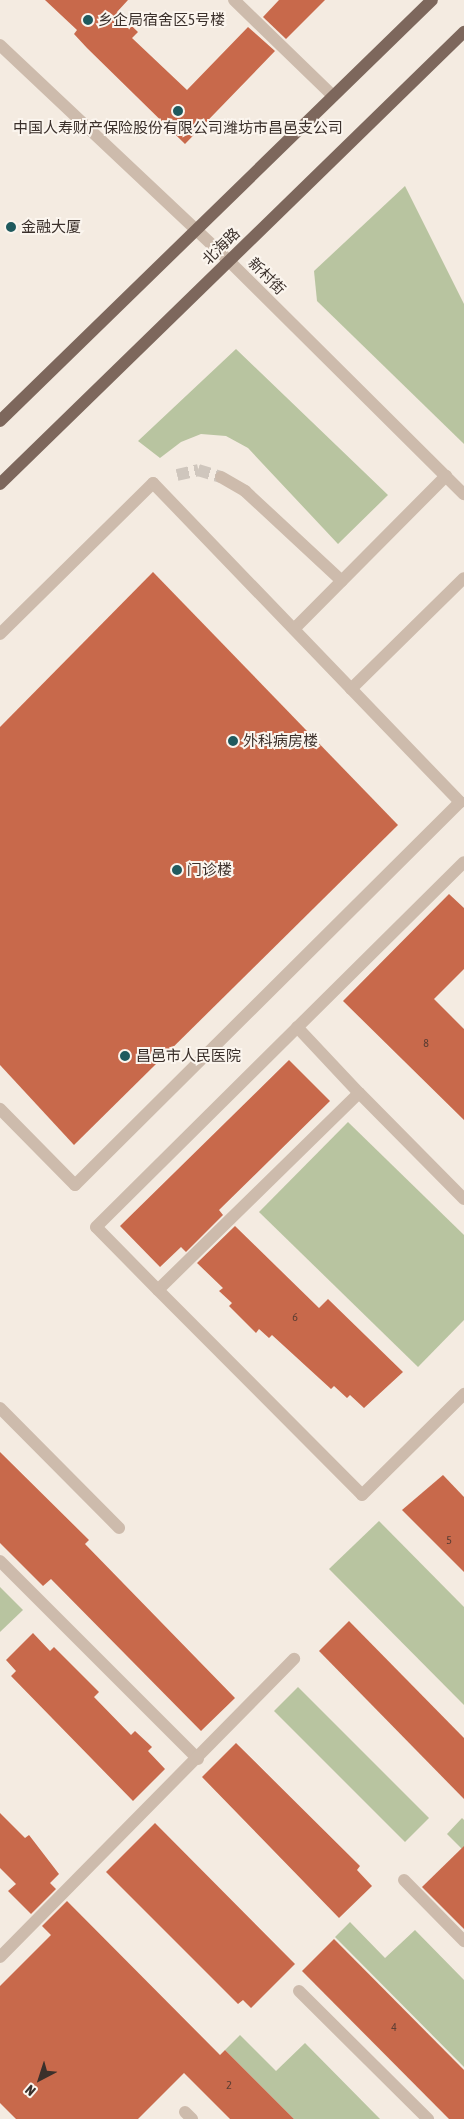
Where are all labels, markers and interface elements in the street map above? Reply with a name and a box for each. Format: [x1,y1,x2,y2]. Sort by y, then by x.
place label: 乡企局宿舍区5号楼 [98,11,225,29]
marker: 乡企局宿舍区5号楼 [82,14,94,26]
marker: 中国人寿财产保险股份有限公司潍坊市昌邑支公司 [172,105,184,117]
place label: 中国人寿财产保险股份有限公司潍坊市昌邑支公司 [13,119,343,137]
place label: 金融大厦 [21,218,81,236]
marker: 金融大厦 [5,221,17,233]
street label: 北海路 [199,224,243,268]
street label: 新村街 [245,254,289,298]
place label: 外科病房楼 [243,732,318,750]
marker: 外科病房楼 [227,735,239,747]
place label: 门诊楼 [187,861,232,879]
marker: 门诊楼 [171,864,183,876]
house number: 8 [423,1037,429,1051]
place label: 昌邑市人民医院 [136,1047,241,1065]
marker: 昌邑市人民医院 [118,1049,132,1063]
house number: 6 [292,1311,298,1325]
house number: 5 [446,1534,452,1548]
house number: 4 [391,2021,397,2035]
north arrow [15,2054,65,2104]
house number: 2 [226,2079,232,2093]
text: N [22,2082,39,2099]

